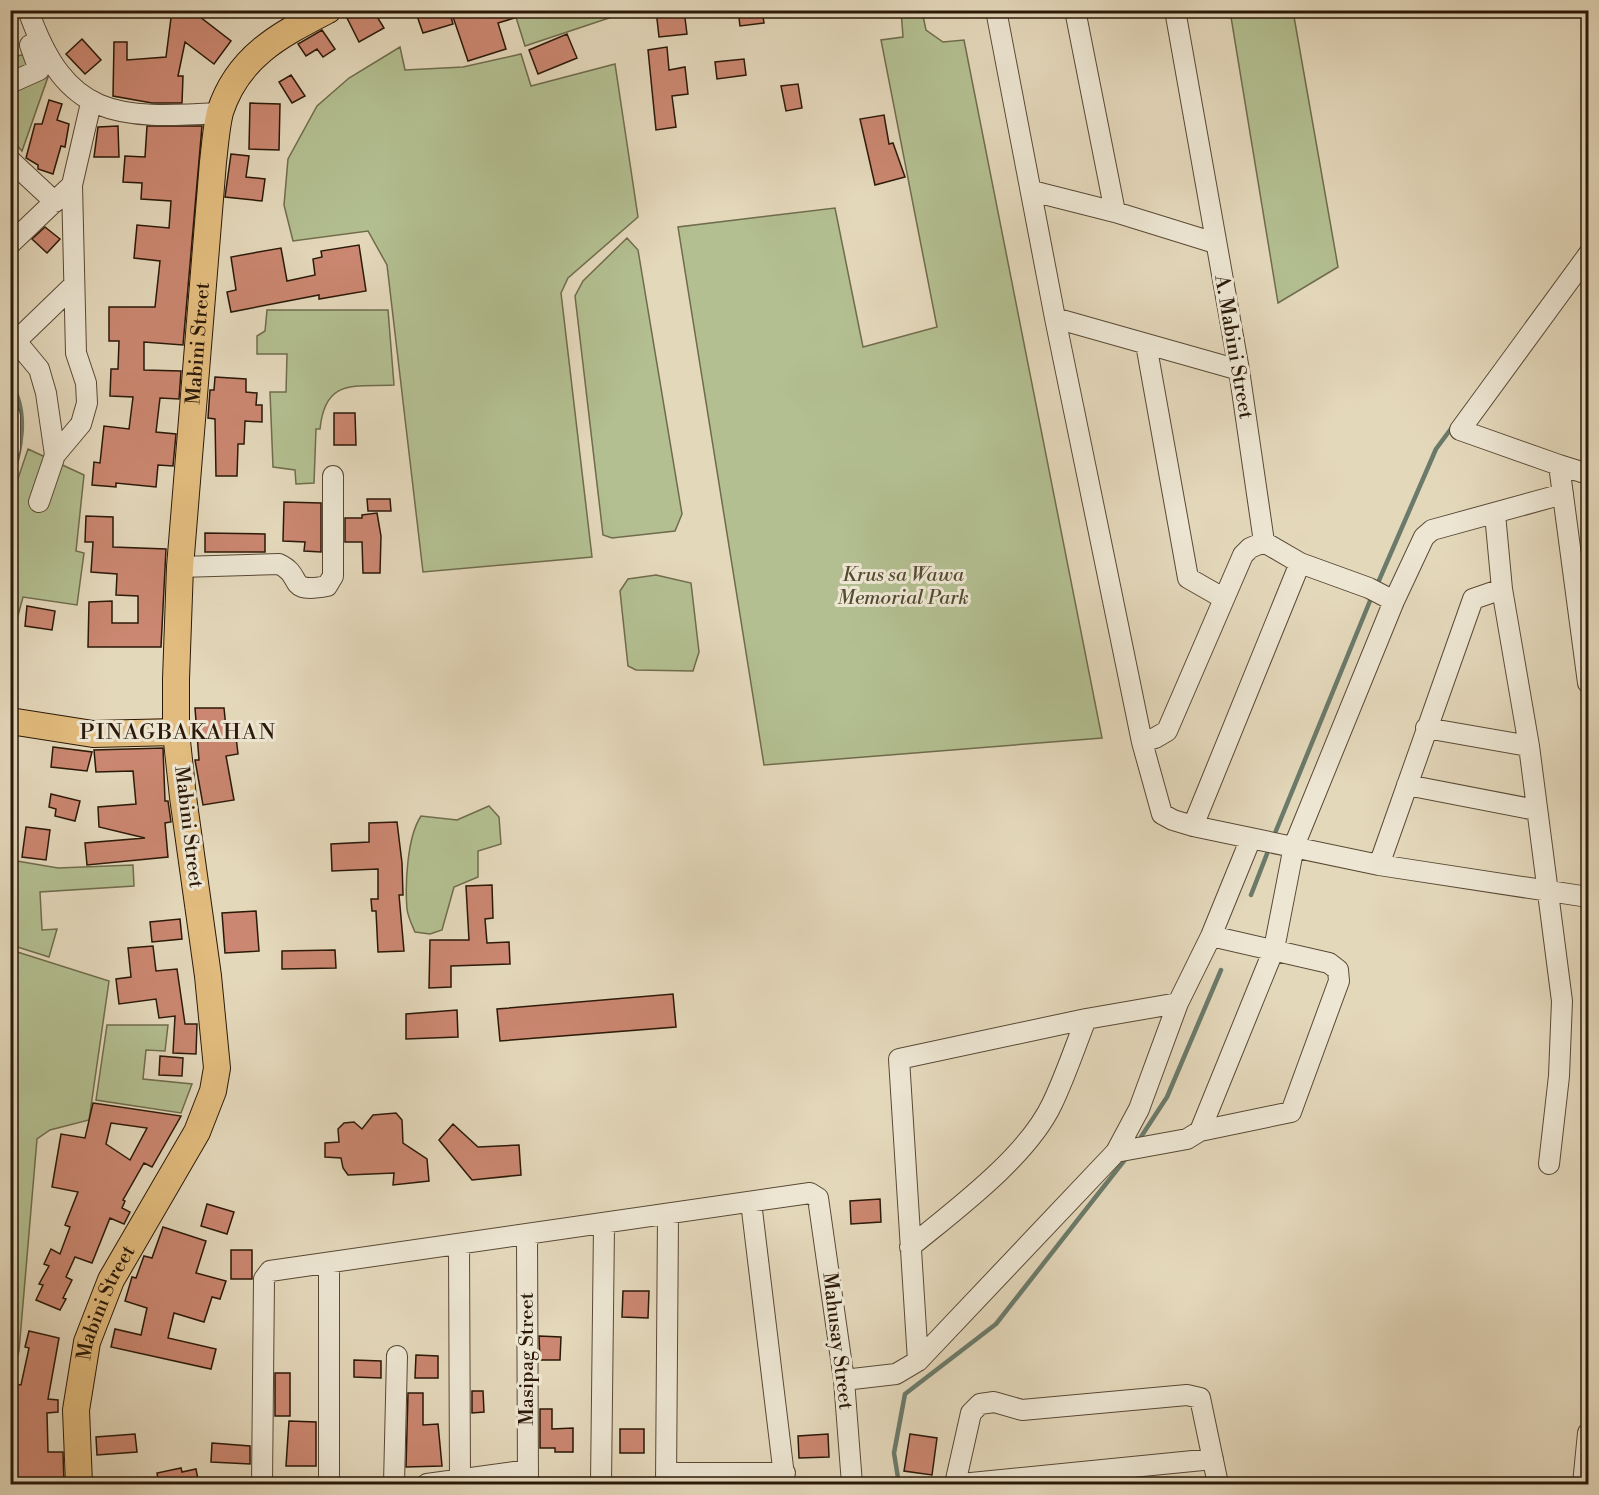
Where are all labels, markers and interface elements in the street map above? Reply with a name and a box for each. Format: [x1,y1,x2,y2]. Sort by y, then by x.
street label: A. Mabini Street [1208,272,1258,421]
street label: Mabini Street [181,281,216,406]
park label: Krus sa Wawa Memorial Park [837,563,969,611]
district label: PINAGBAKAHAN [79,719,277,746]
street label: Mabini Street [168,765,208,889]
street label: Mabini Street [72,1241,141,1362]
street label: Mahusay Street [816,1271,858,1411]
street label: Masipag Street [515,1292,540,1426]

